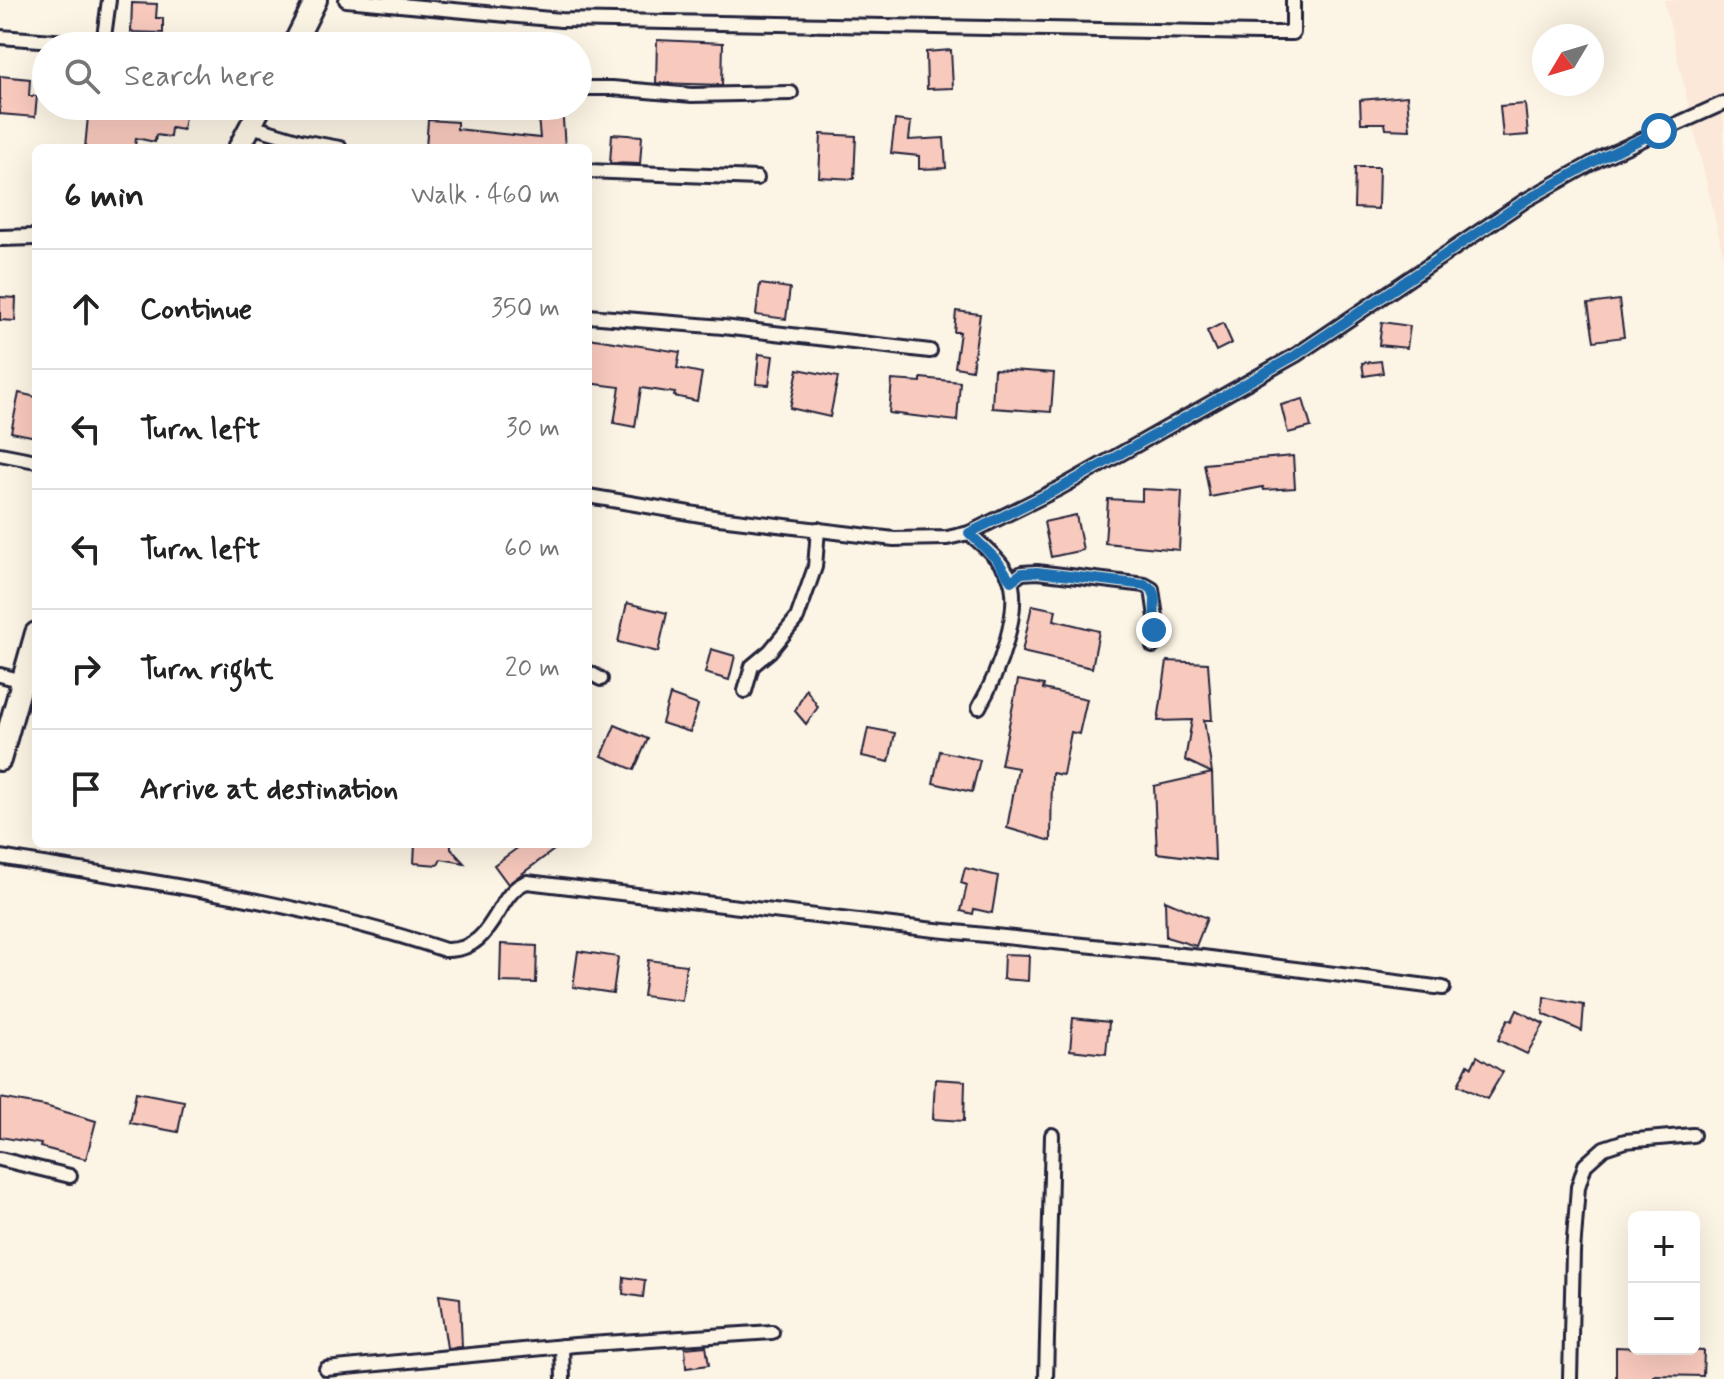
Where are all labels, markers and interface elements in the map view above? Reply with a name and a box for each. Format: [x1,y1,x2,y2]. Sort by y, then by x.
north arrow [1532,24,1604,96]
search box [32,32,592,120]
icon: search [60,54,104,98]
text: Search here [124,57,275,96]
route start [1641,113,1677,149]
text: 6 min [64,174,144,219]
text: Walk · 460 m [411,179,560,213]
icon: ahead [64,287,108,331]
text: Continue [140,290,252,329]
text: 350 m [491,292,560,326]
icon: left [64,407,108,451]
text: Turn left [140,410,260,449]
text: 30 m [506,412,560,446]
icon: left [64,527,108,571]
text: Turn left [140,530,260,569]
text: 60 m [504,532,560,566]
route end [1136,612,1172,648]
icon: right [64,647,108,691]
text: Turn right [140,650,273,689]
text: 20 m [505,652,560,686]
icon: arrive [64,767,108,811]
text: Arrive at destination [140,770,398,809]
map controls [1628,1211,1700,1355]
button: + [1628,1211,1700,1283]
button: − [1628,1283,1700,1355]

